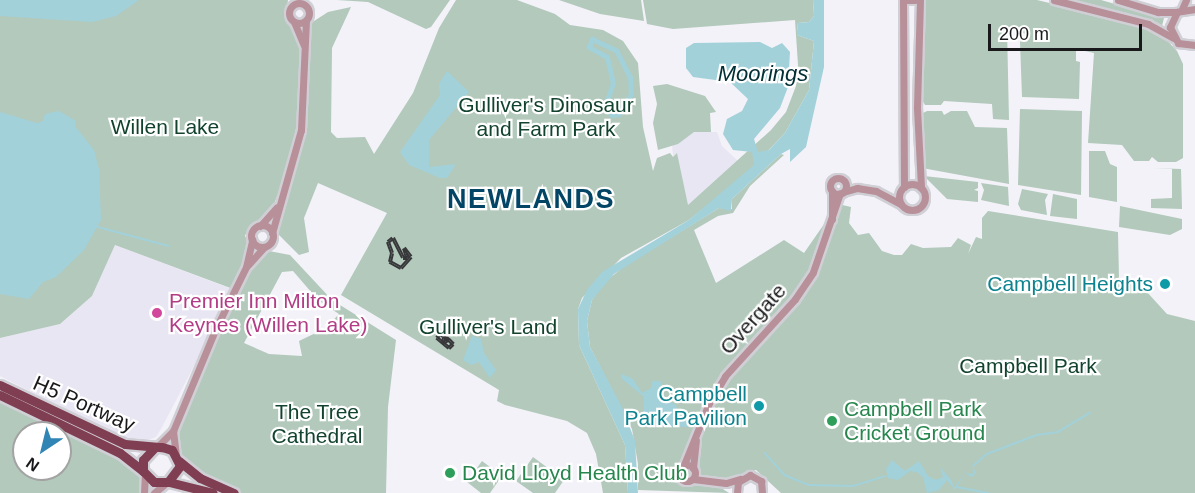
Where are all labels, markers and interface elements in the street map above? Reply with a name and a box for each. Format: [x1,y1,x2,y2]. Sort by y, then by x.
scale bar [991,12,1146,50]
text: 200 m [999,24,1049,44]
water label: Moorings [718,61,808,87]
park label: Gulliver's Dinosaur and Farm Park [458,92,634,142]
park label: Willen Lake [111,114,219,140]
district label: NEWLANDS [447,184,615,216]
place label: Campbell Heights [987,271,1153,297]
marker: Campbell Heights [1158,277,1172,291]
street label: Overgate [715,278,791,360]
place label: Premier Inn Milton Keynes (Willen Lake) [169,288,367,338]
marker: Premier Inn Milton Keynes (Willen Lake) [150,306,164,320]
park label: Gulliver's Land [419,314,557,340]
park label: Campbell Park [959,353,1097,379]
street label: H5 Portway [29,370,139,438]
place label: Campbell Park Pavilion [624,381,747,431]
place label: Campbell Park Cricket Ground [844,396,985,446]
park label: The Tree Cathedral [271,399,363,449]
marker: Campbell Park Pavilion [752,399,766,413]
marker: Campbell Park Cricket Ground [825,414,839,428]
north arrow [12,421,72,481]
text: N [23,454,42,475]
place label: David Lloyd Health Club [462,460,687,486]
marker: David Lloyd Health Club [443,466,457,480]

